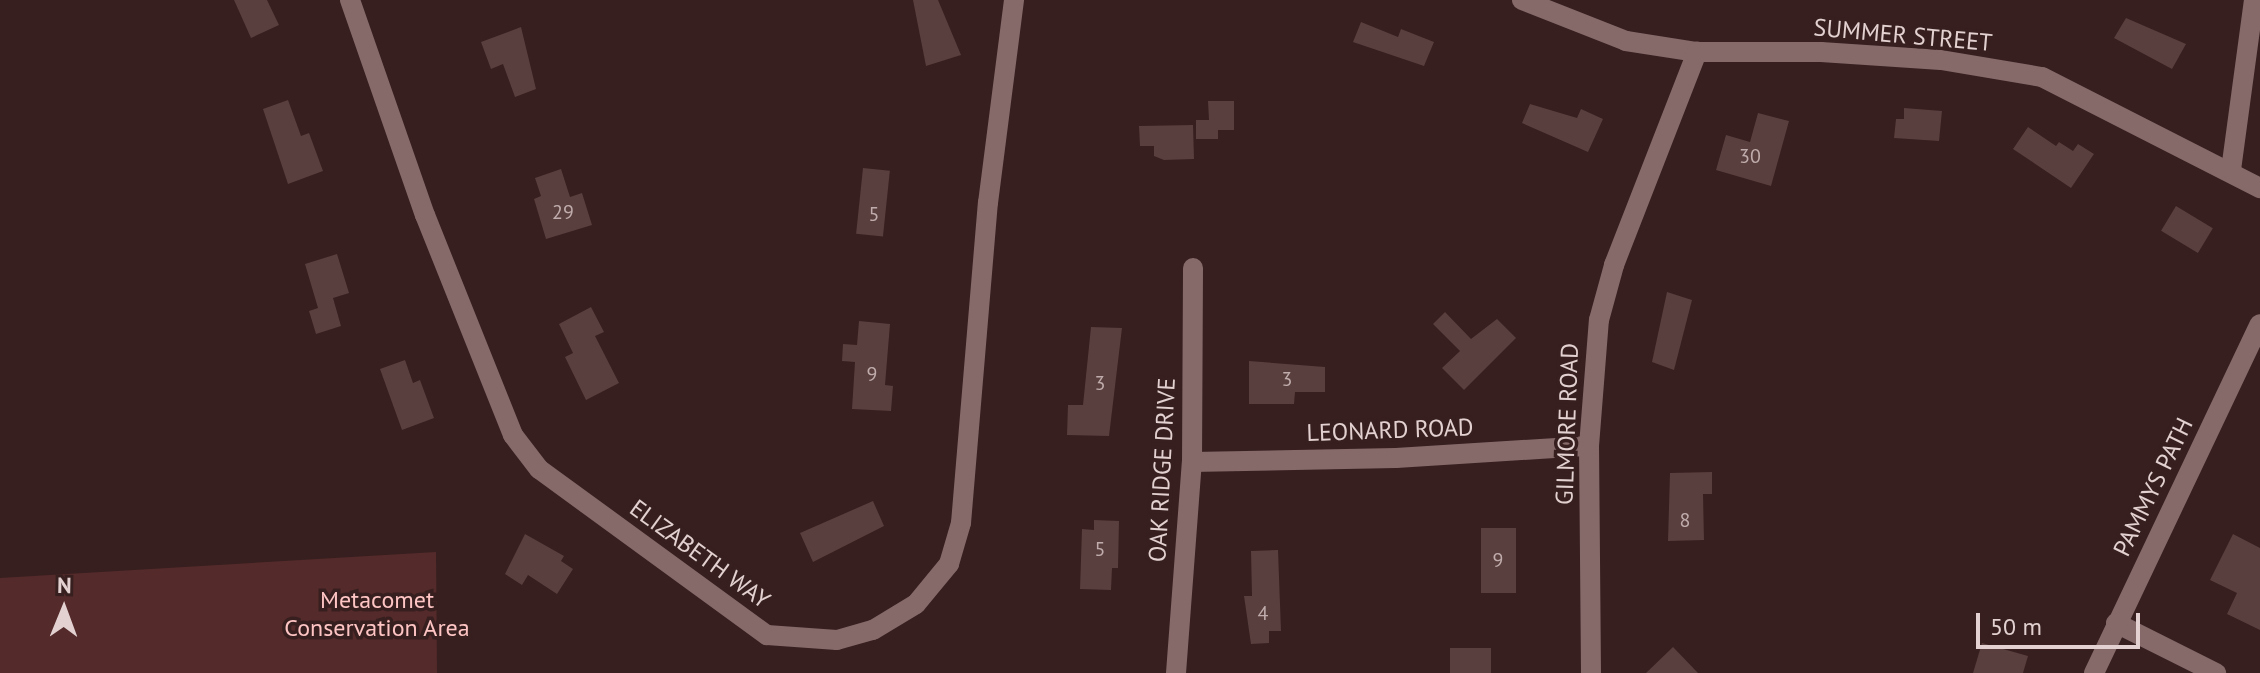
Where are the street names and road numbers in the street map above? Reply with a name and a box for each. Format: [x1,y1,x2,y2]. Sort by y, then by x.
street label: SUMMER STREET [1812,13,1994,57]
street label: GILMORE ROAD [1550,343,1584,505]
street label: OAK RIDGE DRIVE [1143,377,1181,563]
street label: LEONARD ROAD [1306,413,1474,447]
street label: PAMMYS PATH [2107,413,2199,561]
street label: ELIZABETH WAY [624,493,776,615]

